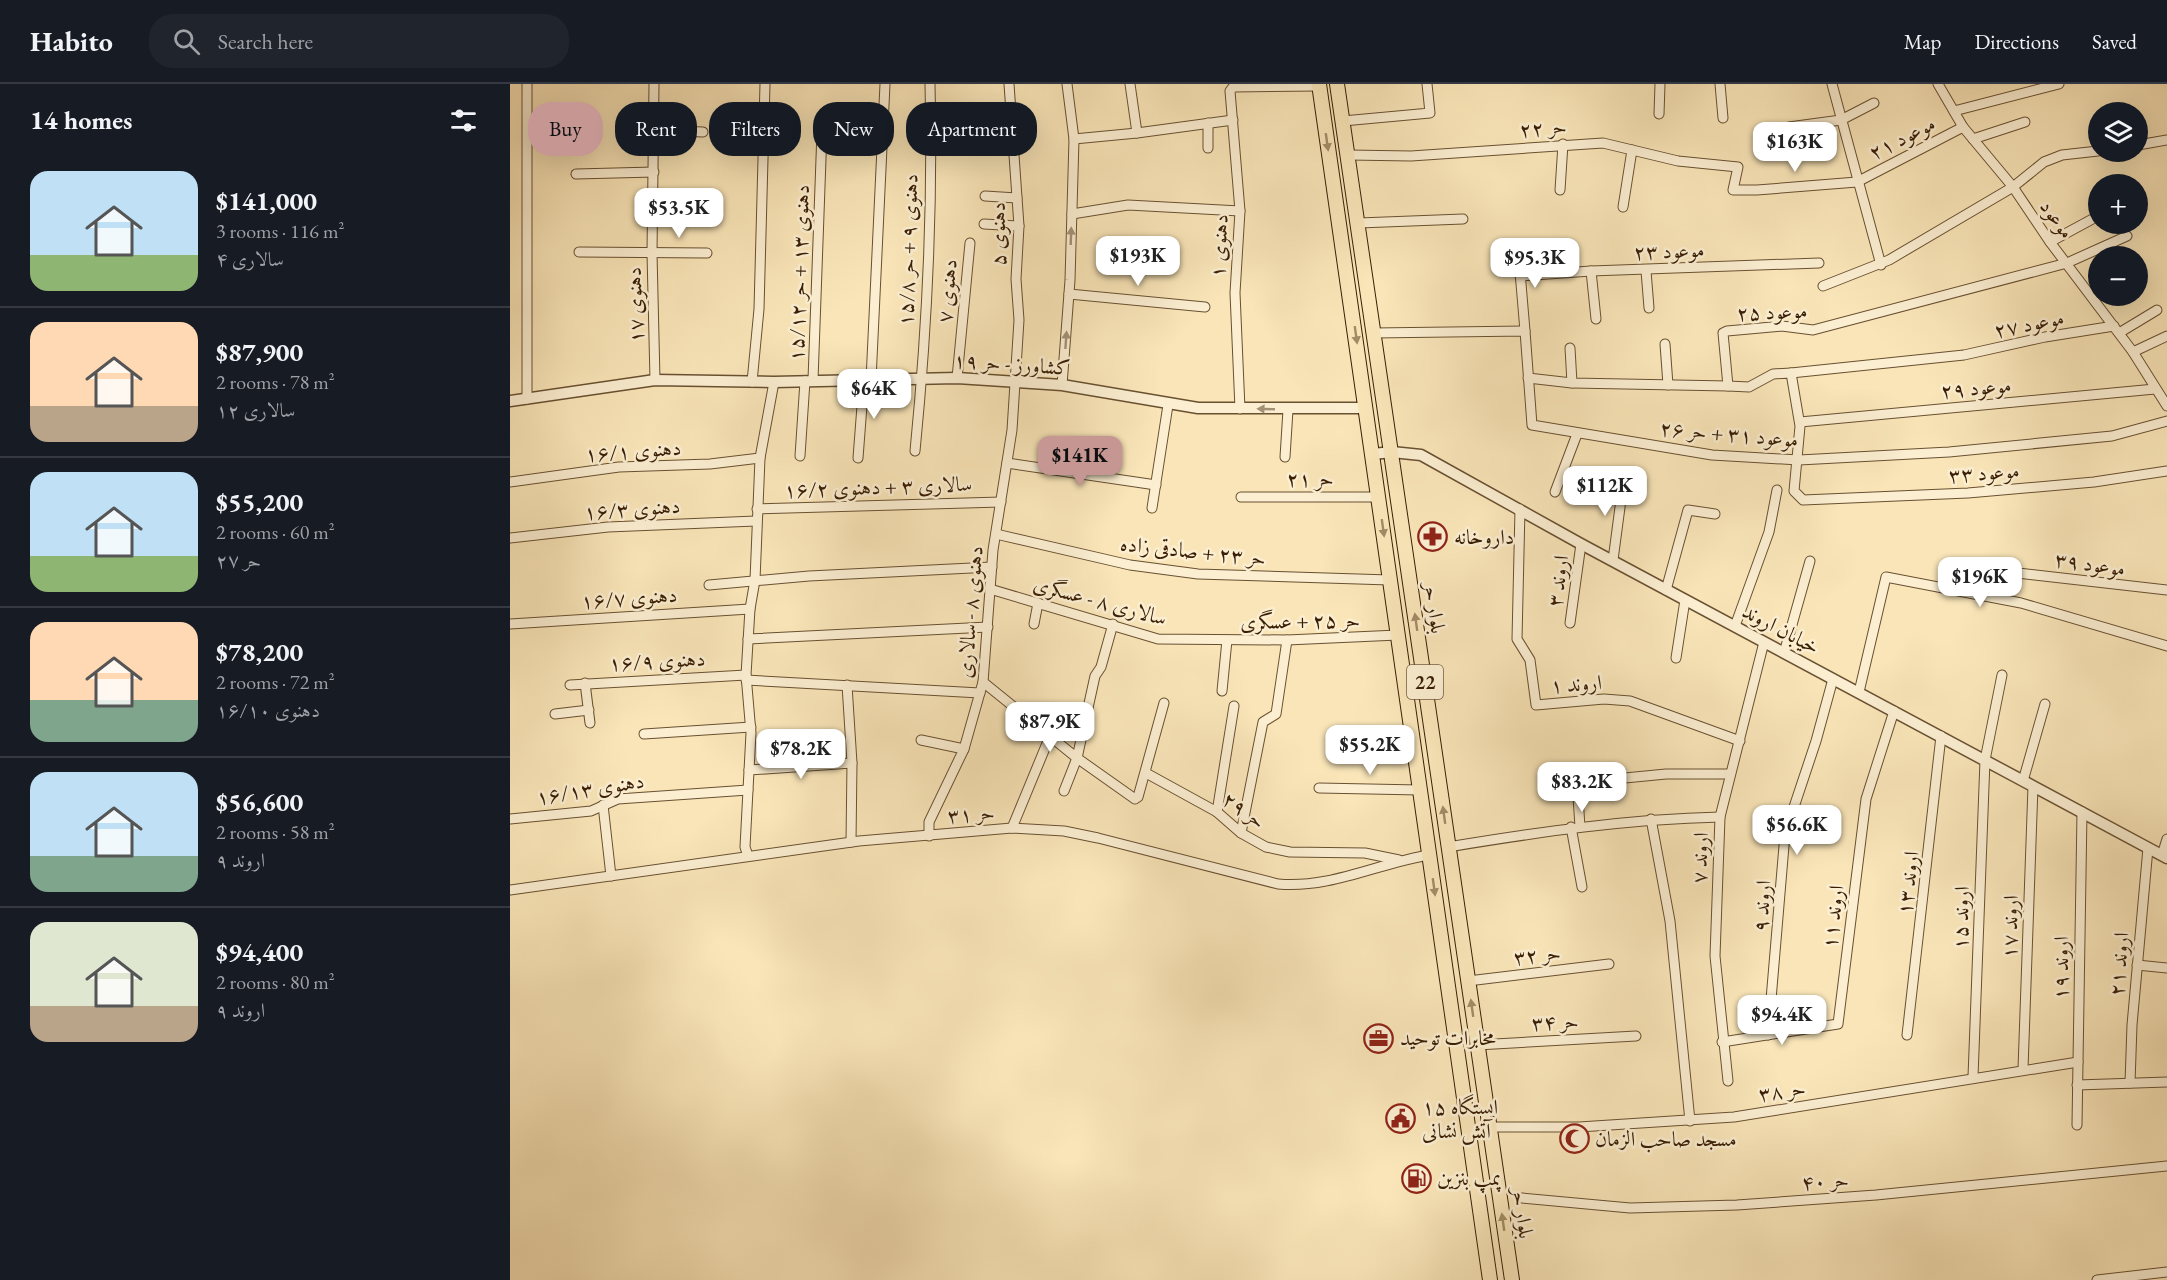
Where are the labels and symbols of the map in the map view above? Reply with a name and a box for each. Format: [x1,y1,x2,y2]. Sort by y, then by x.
street label: موعود ۲۱ [1864,109,1939,166]
street label: حر ۲۲ [1518,112,1568,143]
pin: $163K [1753,122,1837,173]
one-way arrow [1323,132,1332,151]
street label: دهنوی ۹ + حر ۱۵/۸ [891,173,924,327]
street label: دهنوی ۱۳ + حر ۱۵/۱۲ [782,184,815,362]
pin: $53.5K [630,188,728,239]
street label: موعود [2034,194,2081,244]
street label: دهنوی ۵ [984,202,1011,266]
street label: دهنوی ۱ [1203,213,1234,279]
one-way arrow [1067,226,1076,245]
pin: $193K [1096,236,1180,287]
street label: موعود ۲۳ [1633,236,1705,265]
pin: $95.3K [1486,238,1584,289]
street label: دهنوی ۷ [930,258,963,324]
street label: دهنوی ۱۷ [620,266,649,344]
street label: موعود ۲۵ [1736,297,1808,326]
street label: موعود ۲۷ [1992,303,2066,344]
one-way arrow [1351,325,1360,344]
one-way arrow [1061,330,1070,349]
street label: کشاورز - حر ۱۹ [953,346,1071,381]
pin: $64K [838,369,910,420]
street label: موعود ۲۹ [1939,371,2012,404]
one-way arrow [1256,405,1275,414]
street label: موعود ۳۱ + حر ۲۶ [1659,414,1799,453]
street label: دهنوی ۱۶/۱ [584,434,682,467]
pin: $141K [1038,436,1122,487]
street label: موعود ۳۳ [1948,457,2020,488]
street label: حر ۲۱ [1286,465,1334,492]
pin: $112K [1563,466,1647,517]
street label: سالاری ۳ + دهنوی ۱۶/۲ [783,470,973,503]
street label: دهنوی ۱۶/۳ [583,492,681,525]
one-way arrow [1378,518,1387,537]
pharmacy icon: داروخانه [1417,521,1449,553]
place label: داروخانه [1454,523,1514,550]
street label: حر ۲۳ + صادقی زاده [1119,529,1267,572]
street label: دهنوی ۸ - سالاری [950,545,989,679]
street label: موعود ۳۹ [2053,545,2127,582]
street label: اروند ۳ [1541,554,1574,608]
pin: $196K [1938,557,2022,608]
street label: سالاری ۸ - عسگری [1030,570,1170,631]
street label: بلوار حر [1418,579,1452,635]
street label: دهنوی ۱۶/۷ [580,581,678,614]
street label: خیابان اروند [1738,597,1825,660]
street label: حر ۲۵ + عسگری [1240,606,1360,635]
one-way arrow [1411,613,1421,632]
street label: دهنوی ۱۶/۹ [608,644,706,677]
road number: 22 [1407,665,1443,699]
street label: اروند ۱ [1549,668,1603,699]
pin: $87.9K [1001,702,1099,753]
pin: $55.2K [1321,725,1419,776]
pin: $78.2K [752,729,850,780]
pin: $83.2K [1533,762,1631,813]
street label: دهنوی ۱۶/۱۳ [534,767,646,810]
street label: حر ۲۹ [1217,785,1271,834]
street label: حر ۳۱ [946,798,996,829]
pin: $56.6K [1748,805,1846,856]
one-way arrow [1439,806,1448,825]
street label: اروند ۷ [1685,832,1714,884]
street label: اروند ۱۳ [1890,850,1925,916]
one-way arrow [1429,878,1438,897]
street label: اروند ۹ [1746,879,1777,933]
street label: اروند ۱۱ [1815,884,1850,950]
street label: اروند ۱۵ [1946,886,1975,950]
street label: اروند ۱۷ [1995,895,2024,959]
street label: اروند ۲۱ [2102,931,2135,997]
street label: اروند ۱۹ [2046,936,2075,1000]
street label: حر ۳۲ [1512,938,1562,971]
pin: $94.4K [1733,995,1831,1046]
one-way arrow [1468,999,1477,1018]
street label: حر ۳۴ [1531,1007,1579,1036]
office icon: مخابرات توحید [1363,1022,1395,1054]
place label: مخابرات توحید [1400,1024,1496,1051]
street label: حر ۳۸ [1757,1074,1807,1107]
place label: ایستگاه ۱۵ آتش نشانی [1422,1093,1498,1145]
public building icon: ایستگاه ۱۵ آتش نشانی [1385,1103,1417,1135]
mosque icon: مسجد صاحب الزمان [1558,1123,1590,1155]
place label: مسجد صاحب الزمان [1595,1125,1737,1153]
fuel station icon: پمپ بنزین [1400,1162,1432,1194]
place label: پمپ بنزین [1437,1164,1501,1194]
street label: حر ۴۰ [1800,1165,1849,1196]
street label: بلوار حر [1506,1184,1540,1240]
one-way arrow [1499,1213,1508,1232]

